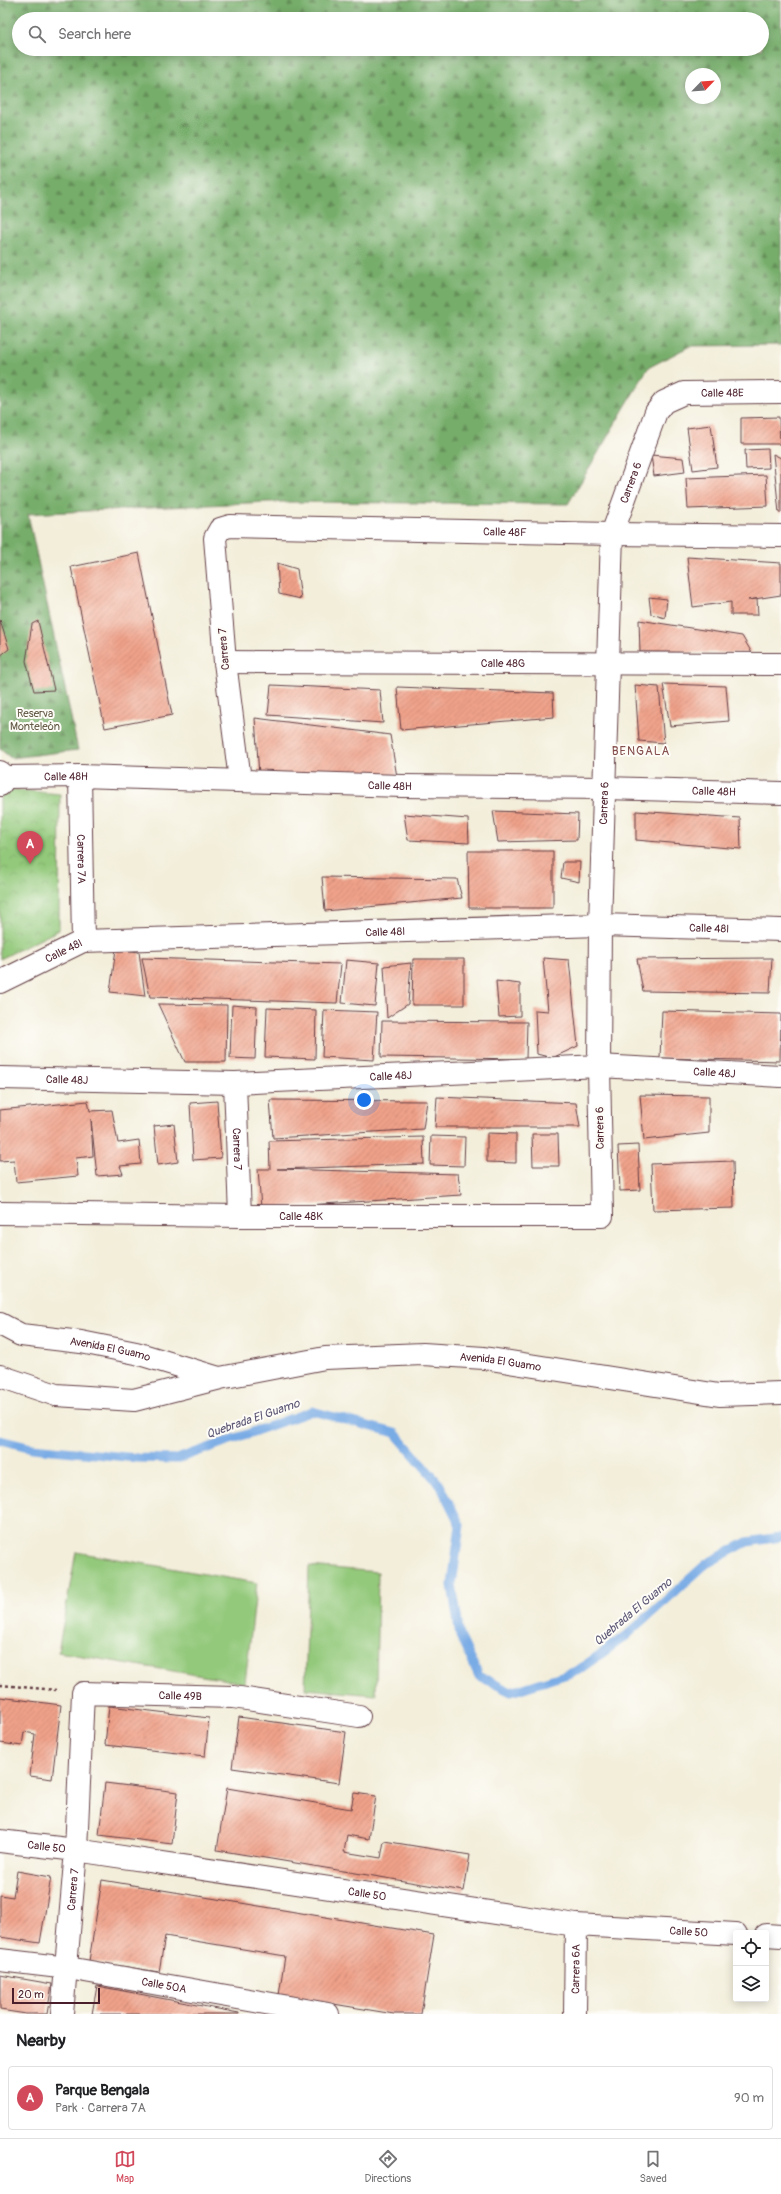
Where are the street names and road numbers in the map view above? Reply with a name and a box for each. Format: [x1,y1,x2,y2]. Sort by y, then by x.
street label: Calle 48E [701,386,744,399]
street label: Carrera 6 [617,460,644,505]
street label: Calle 48F [483,525,527,539]
street label: Carrera 7 [216,627,232,671]
street label: Calle 48G [481,656,525,670]
street label: Calle 48H [44,769,88,783]
street label: Calle 48H [368,778,412,793]
street label: Carrera 6 [597,781,611,825]
street label: Calle 48H [692,784,736,798]
street label: Carrera 7A [75,834,88,884]
street label: Calle 48I [689,921,729,935]
street label: Calle 48I [365,925,405,939]
street label: Calle 48I [43,936,84,965]
street label: Calle 48J [693,1065,736,1080]
street label: Calle 48J [369,1068,412,1083]
street label: Calle 48J [46,1072,88,1086]
street label: Carrera 6 [593,1106,607,1150]
street label: Carrera 7 [230,1128,245,1171]
street label: Calle 48K [279,1210,323,1223]
street label: Avenida El Guamo [69,1334,152,1364]
street label: Avenida El Guamo [459,1350,542,1373]
street label: Calle 49B [158,1689,202,1703]
street label: Calle 50 [27,1838,67,1855]
street label: Carrera 7 [64,1868,81,1911]
street label: Calle 50 [347,1884,387,1903]
street label: Calle 50 [669,1924,708,1939]
street label: Carrera 6A [569,1944,582,1994]
street label: Calle 50A [140,1975,188,1995]

